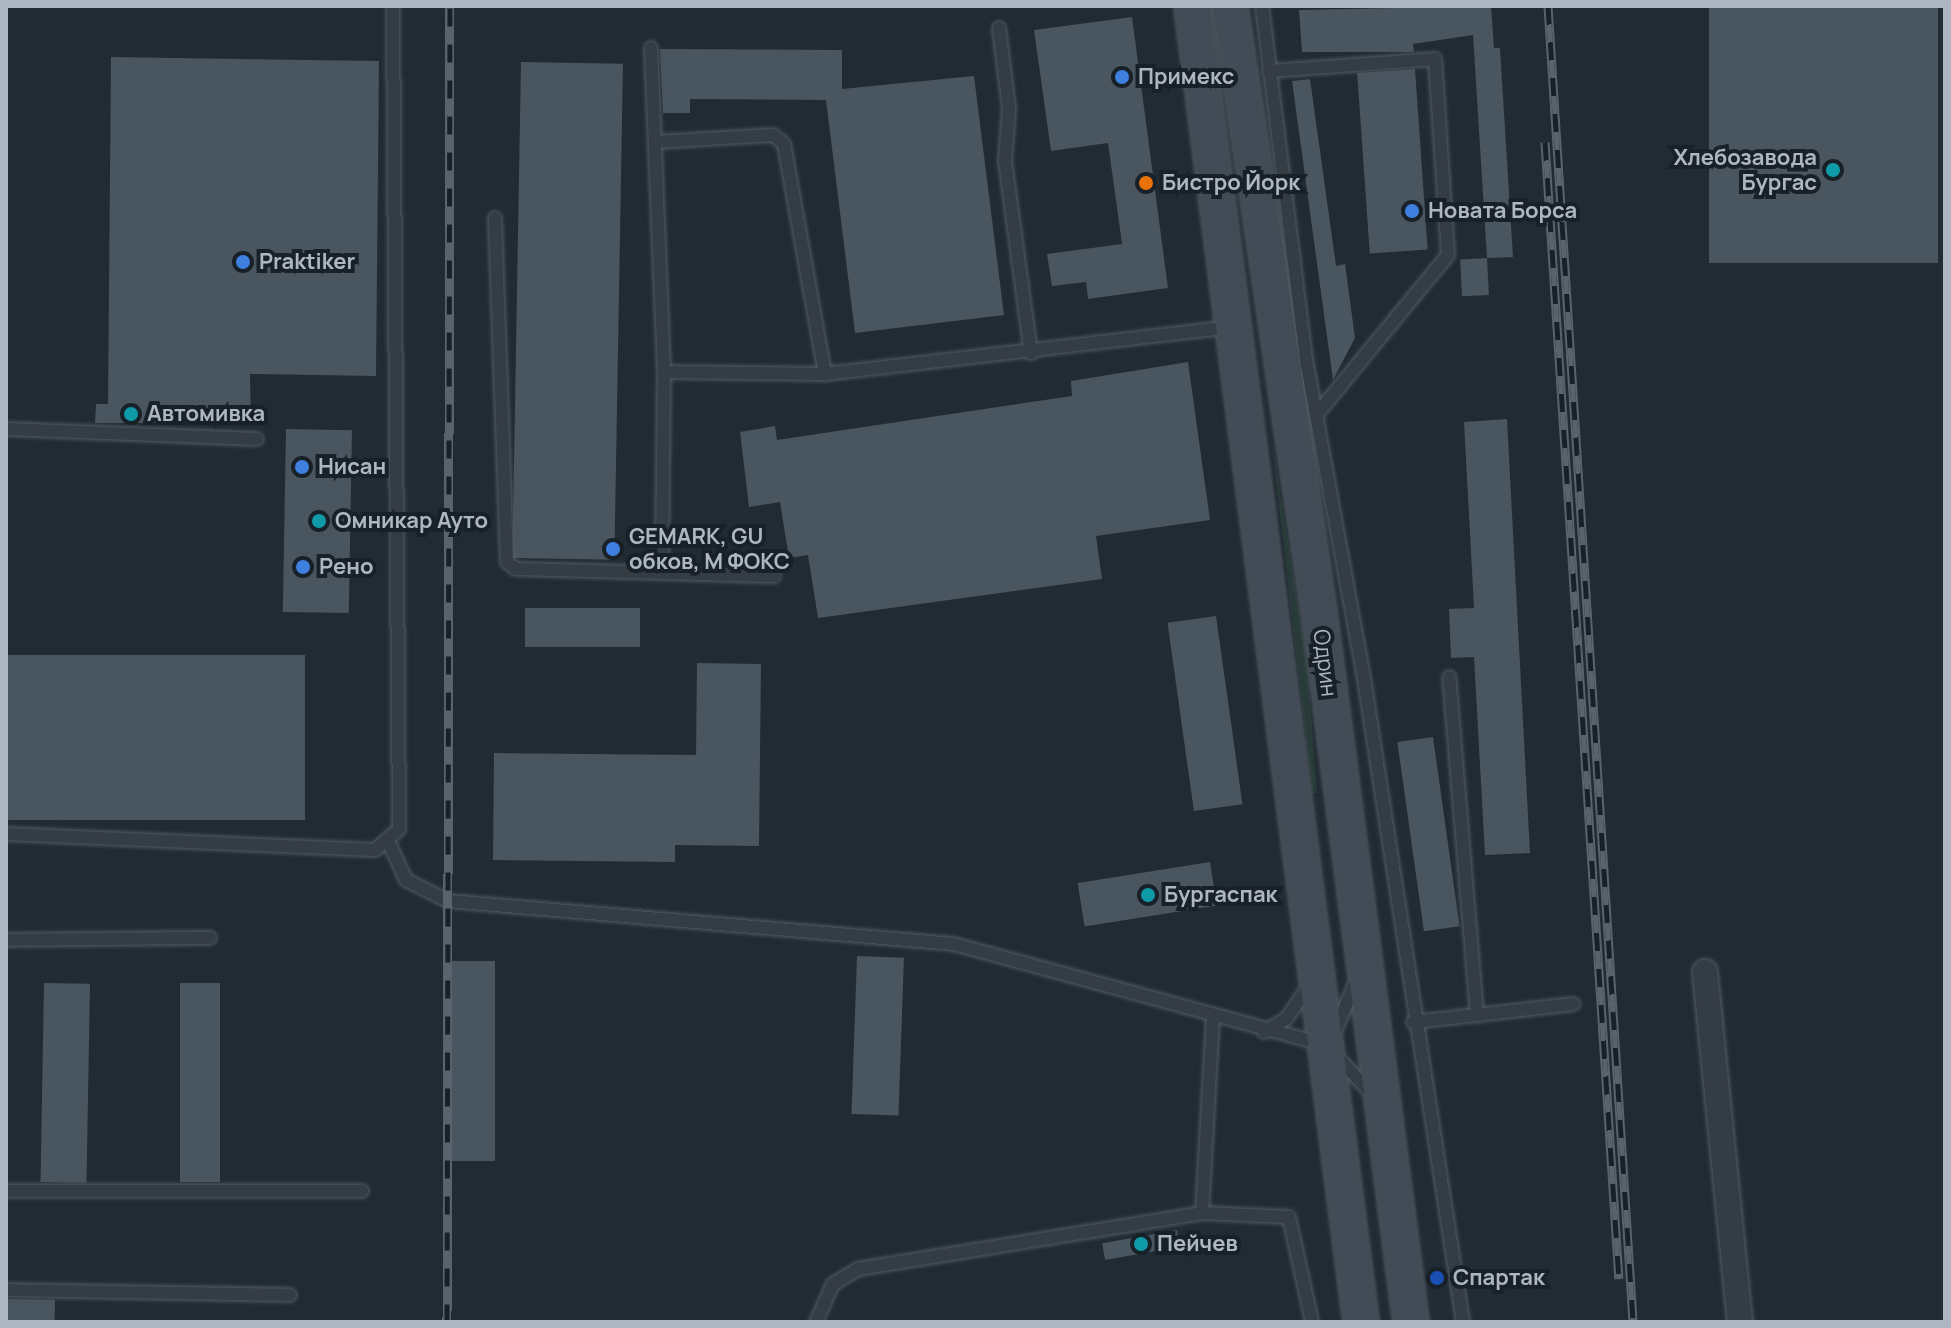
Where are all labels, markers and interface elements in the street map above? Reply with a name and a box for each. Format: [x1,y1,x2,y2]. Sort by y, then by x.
place label: Примекс [1138,64,1234,90]
marker: Примекс [1113,68,1131,86]
place label: Хлебозавода Бургас [1673,144,1817,196]
marker: Хлебозавода Бургас [1824,161,1842,179]
place label: Бистро Йорк [1162,170,1300,196]
marker: Бистро Йорк [1137,174,1155,192]
place label: Новата Борса [1428,198,1577,224]
marker: Новата Борса [1403,202,1421,220]
place label: Praktiker [259,249,355,275]
marker: Praktiker [234,253,252,271]
place label: Автомивка [147,401,265,427]
marker: Автомивка [122,405,140,423]
place label: Нисан [318,454,386,480]
marker: Нисан [293,458,311,476]
place label: Омникар Ауто [335,508,488,534]
marker: Омникар Ауто [310,512,328,530]
place label: GEMARK, GU обков, М ФОКС [629,523,790,574]
marker: GEMARK, GU обков, М ФОКС [604,540,622,558]
place label: Рено [319,554,374,580]
marker: Рено [294,558,312,576]
street label: Одрин [1308,628,1342,698]
place label: Бургаспак [1164,882,1277,908]
marker: Бургаспак [1139,886,1157,904]
place label: Пейчев [1157,1231,1238,1257]
marker: Пейчев [1132,1235,1150,1253]
place label: Спартак [1453,1265,1545,1291]
marker: Спартак [1428,1269,1446,1287]

